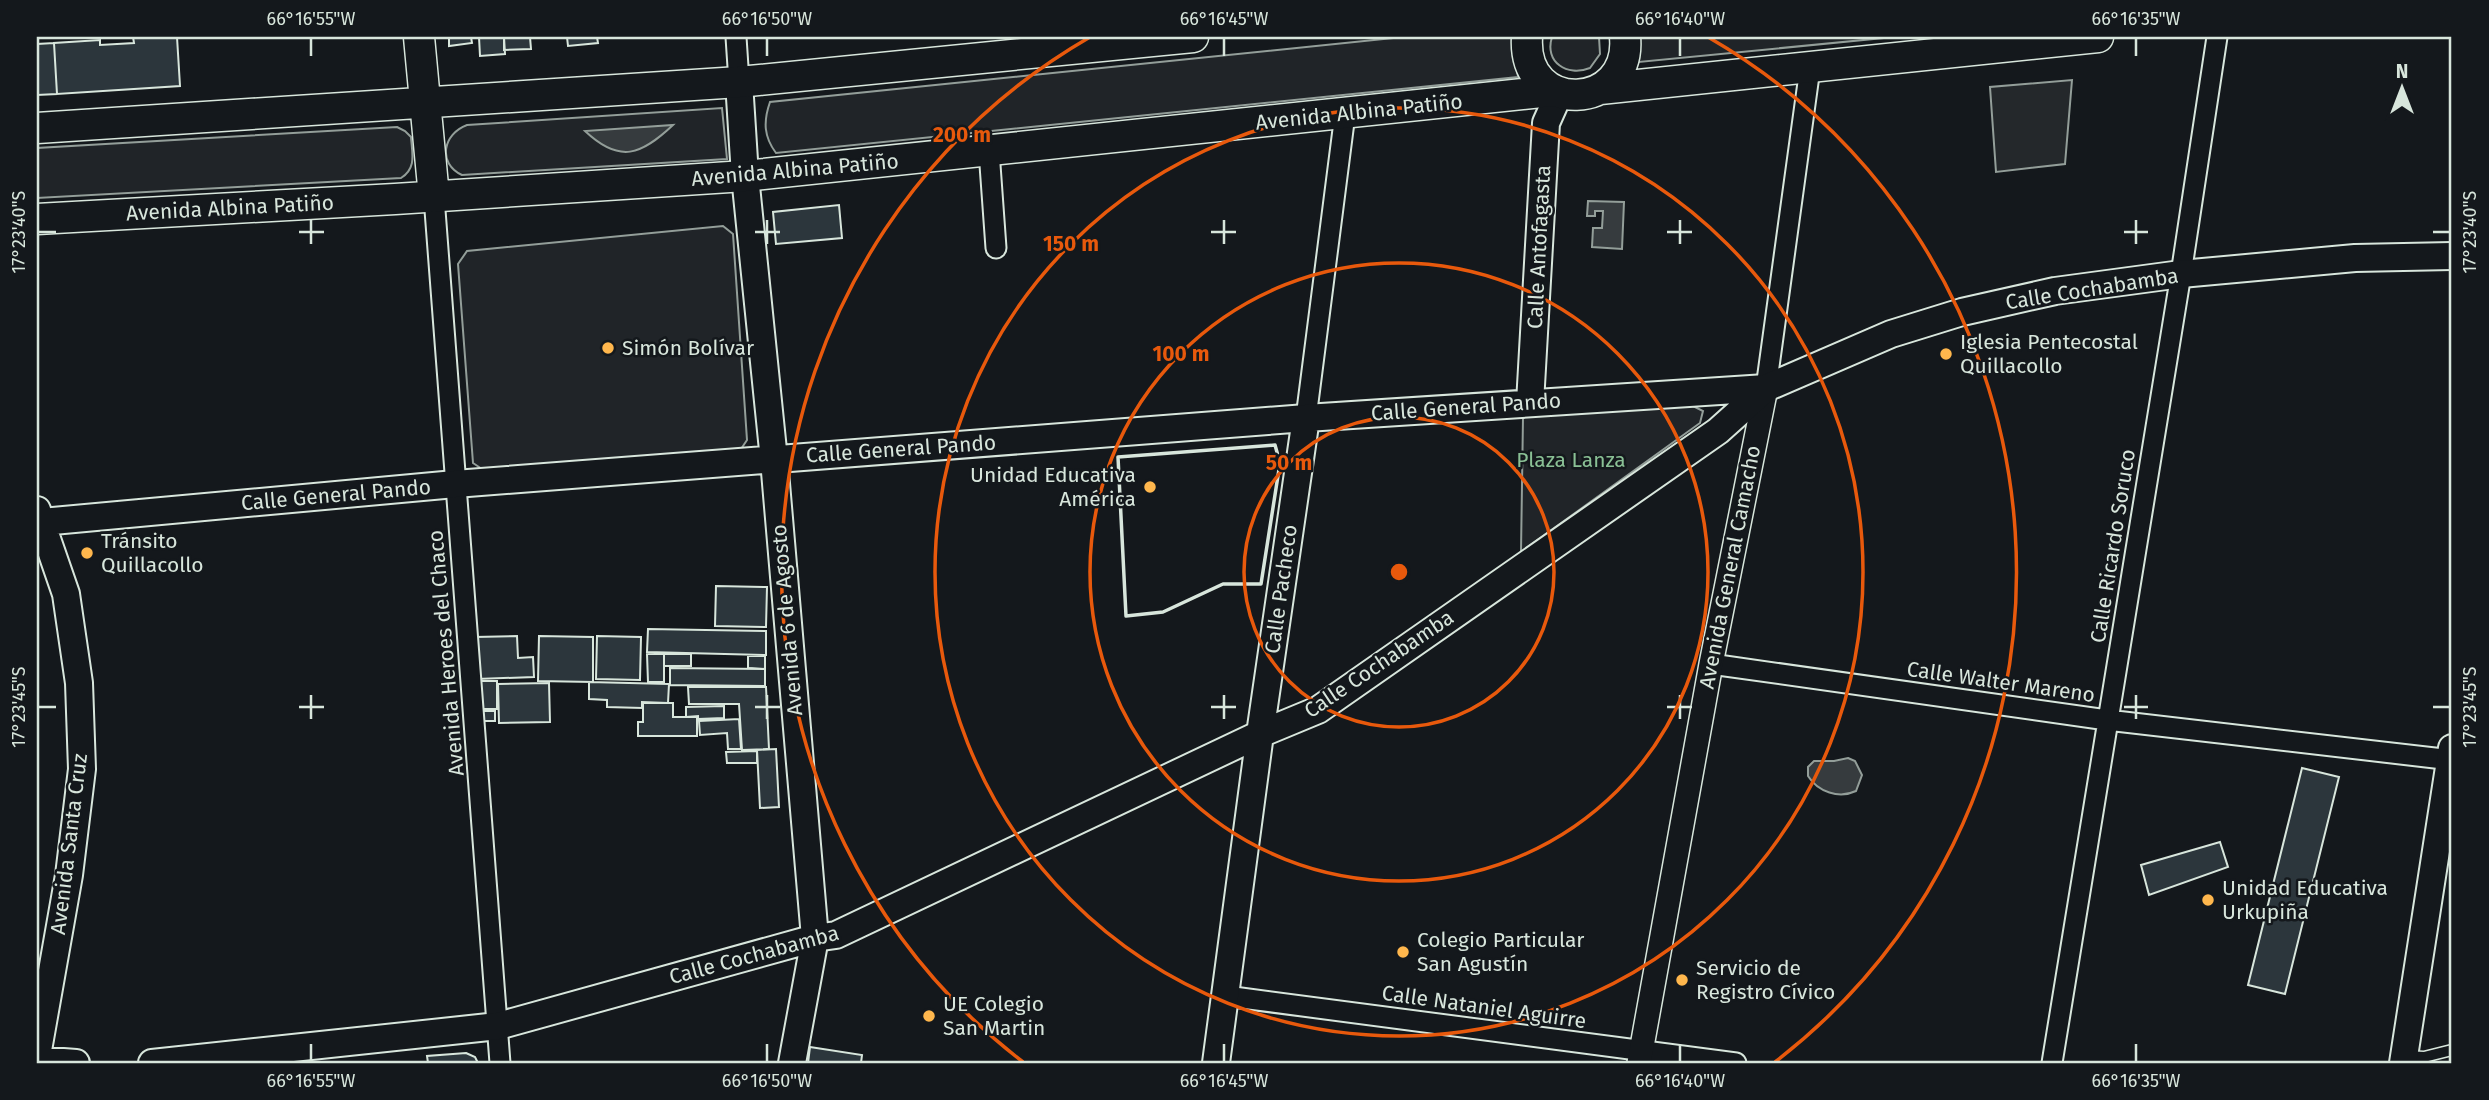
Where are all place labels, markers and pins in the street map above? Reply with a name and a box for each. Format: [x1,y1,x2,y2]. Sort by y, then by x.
place label: Iglesia Pentecostal Quillacollo [1960,329,2138,379]
place label: Simón Bolívar [622,335,754,361]
marker: Simón Bolívar [600,340,616,356]
marker: Iglesia Pentecostal Quillacollo [1938,346,1954,362]
place label: Unidad Educativa América [970,462,1136,512]
marker: Unidad Educativa América [1142,479,1158,495]
place label: Tránsito Quillacollo [101,528,204,578]
marker: Tránsito Quillacollo [79,545,95,561]
centre of rings [1387,560,1411,584]
place label: Unidad Educativa Urkupiña [2222,875,2388,925]
marker: Unidad Educativa Urkupiña [2200,892,2216,908]
place label: Colegio Particular San Agustín [1417,927,1584,977]
marker: Colegio Particular San Agustín [1395,944,1411,960]
place label: Servicio de Registro Cívico [1696,955,1835,1005]
marker: Servicio de Registro Cívico [1674,972,1690,988]
place label: UE Colegio San Martin [943,991,1045,1041]
marker: UE Colegio San Martin [921,1008,937,1024]

